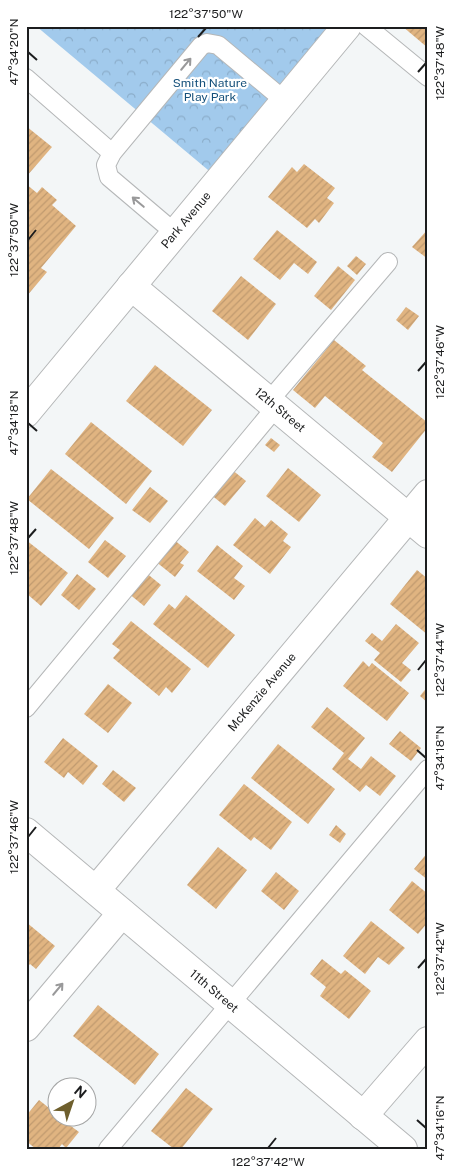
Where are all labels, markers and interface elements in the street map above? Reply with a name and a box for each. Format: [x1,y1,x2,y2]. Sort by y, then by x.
text: 122°37'50"W [169,7,243,21]
text: 47°34'20"N [7,18,21,86]
text: 122°37'48"W [433,25,447,100]
one-way arrow [180,58,191,71]
park label: Smith Nature Play Park [173,76,247,104]
street label: Park Avenue [158,189,214,251]
one-way arrow [132,196,145,207]
text: 122°37'50"W [7,203,21,277]
text: 122°37'46"W [433,325,447,399]
street label: 12th Street [252,385,308,435]
text: 47°34'18"N [7,390,21,456]
text: 122°37'48"W [7,500,21,575]
text: 122°37'44"W [433,622,447,697]
street label: McKenzie Avenue [225,650,299,734]
text: 47°34'18"N [433,725,447,791]
text: 122°37'46"W [7,800,21,874]
text: 122°37'42"W [433,922,447,996]
street label: 11th Street [187,967,241,1016]
one-way arrow [52,983,63,996]
north arrow [48,1078,98,1128]
text: N [71,1082,90,1102]
text: 47°34'16"N [433,1096,447,1160]
text: 122°37'42"W [231,1155,305,1169]

